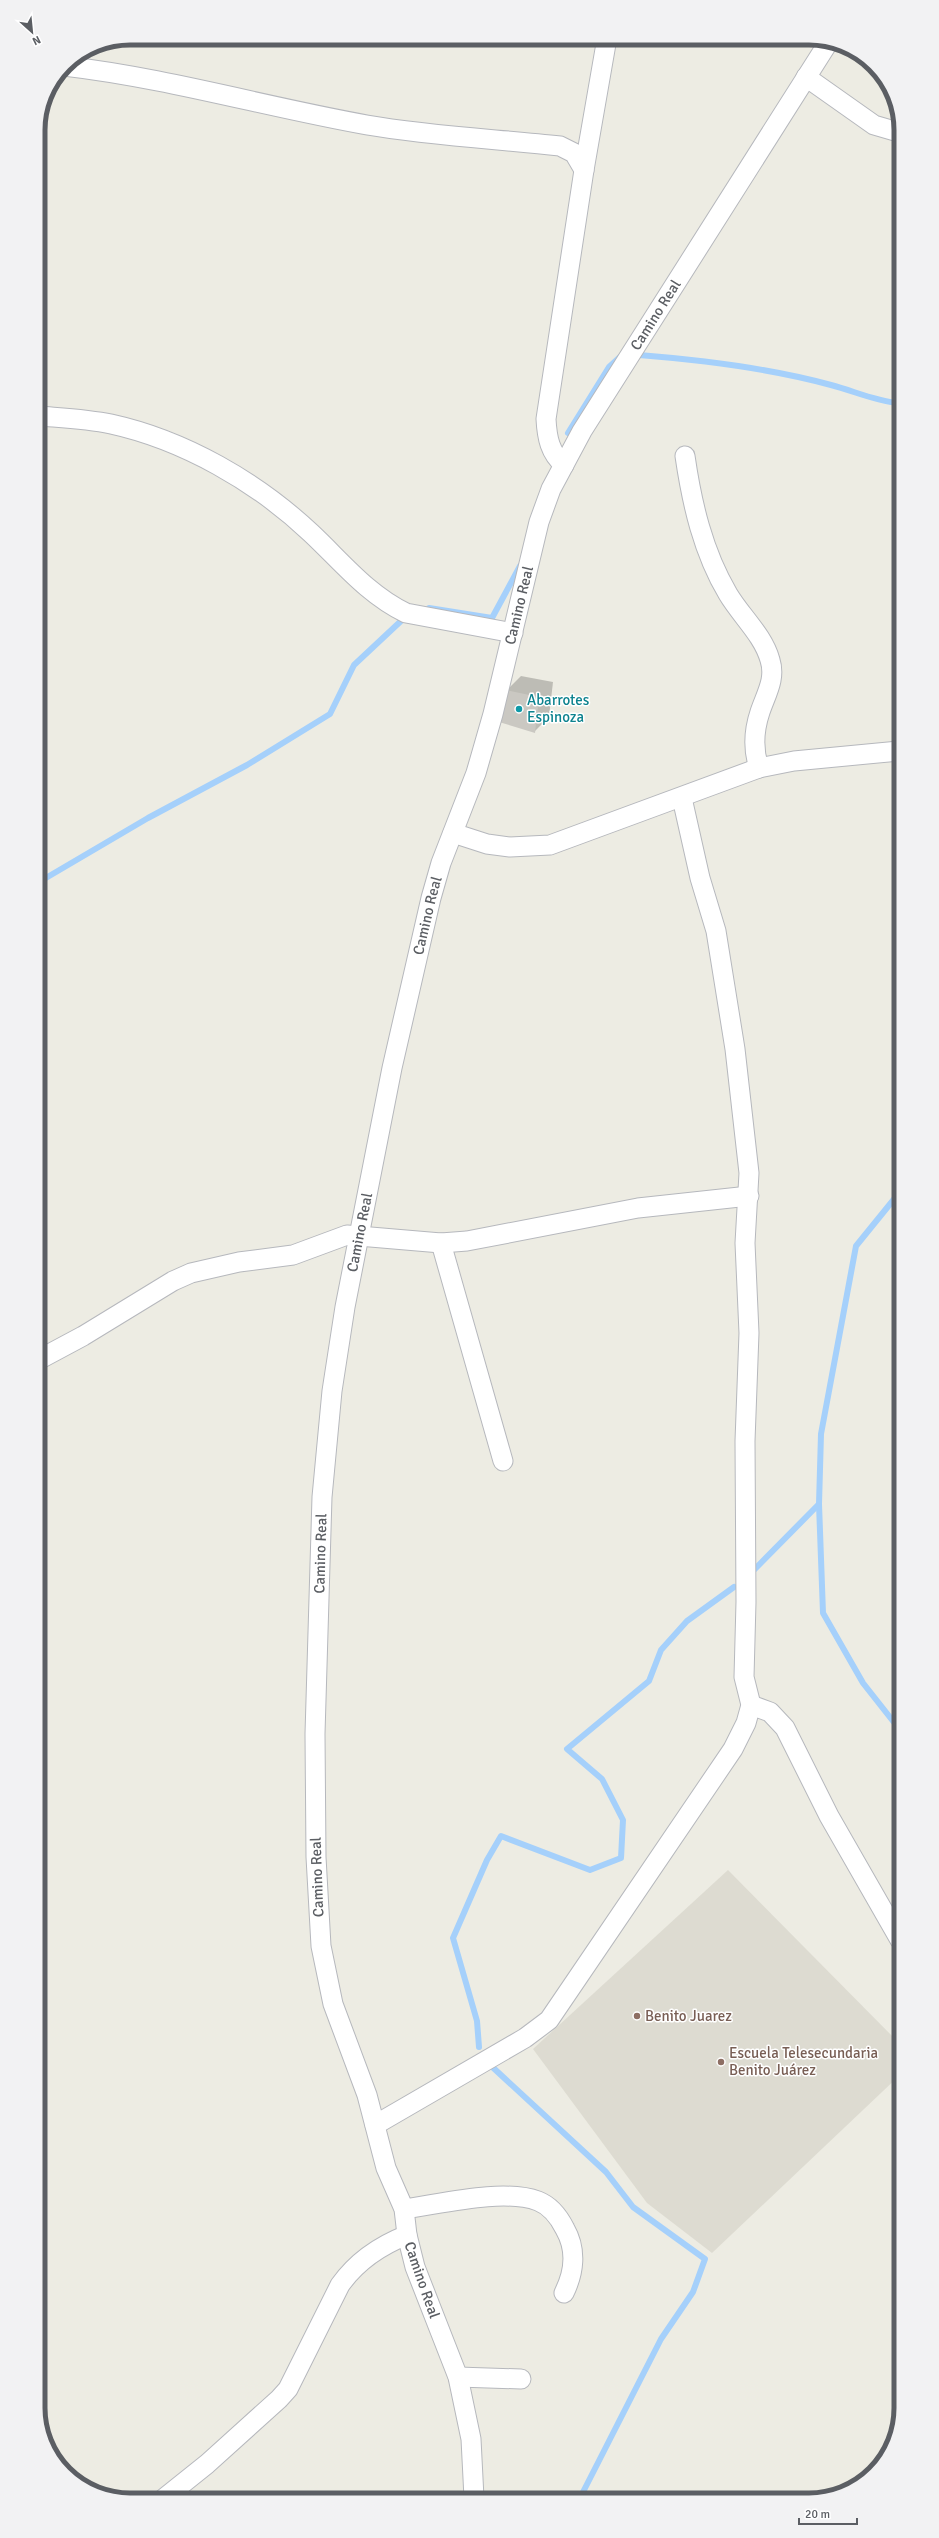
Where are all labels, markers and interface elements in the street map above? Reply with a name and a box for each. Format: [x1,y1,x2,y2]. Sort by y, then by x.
north arrow [12,12,52,52]
text: N [30,33,43,48]
street label: Camino Real [626,276,685,354]
street label: Camino Real [501,564,537,647]
place label: Abarrotes Espinoza [527,691,590,726]
marker: Abarrotes Espinoza [514,704,524,714]
street label: Camino Real [409,874,446,957]
street label: Camino Real [343,1191,376,1274]
street label: Camino Real [310,1513,331,1594]
street label: Camino Real [307,1837,327,1917]
place label: Benito Juarez [645,2007,732,2025]
marker: Benito Juarez [632,2011,642,2021]
place label: Escuela Telesecundaria Benito Juárez [729,2044,878,2079]
marker: Escuela Telesecundaria Benito Juárez [716,2057,726,2067]
street label: Camino Real [400,2239,444,2321]
scale bar [799,2500,857,2526]
text: 20 m [805,2507,830,2522]

